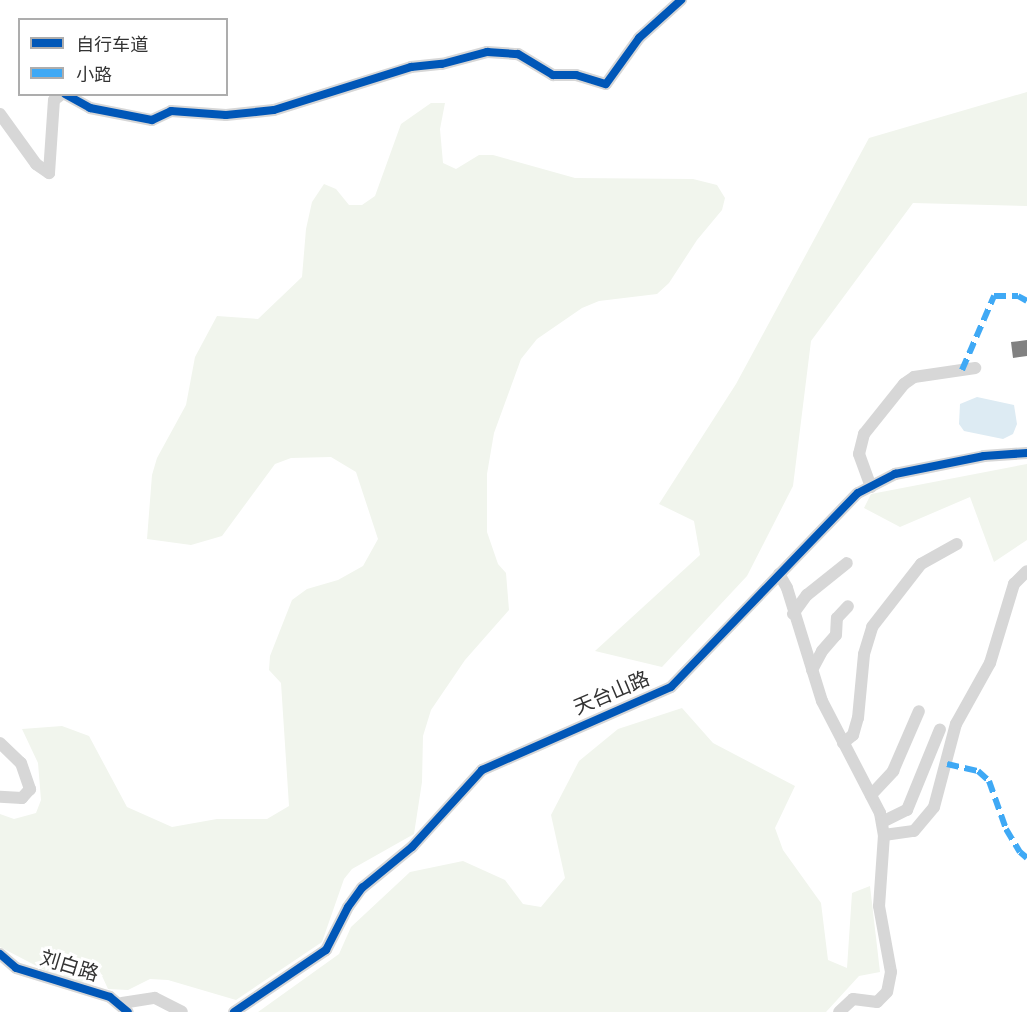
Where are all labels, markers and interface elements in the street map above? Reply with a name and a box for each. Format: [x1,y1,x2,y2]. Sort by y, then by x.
legend [18,18,228,96]
text: 自行车道 [76,35,148,56]
text: 小路 [76,65,112,86]
street label: 天台山路 [570,667,654,721]
street label: 刘白路 [37,947,101,987]

